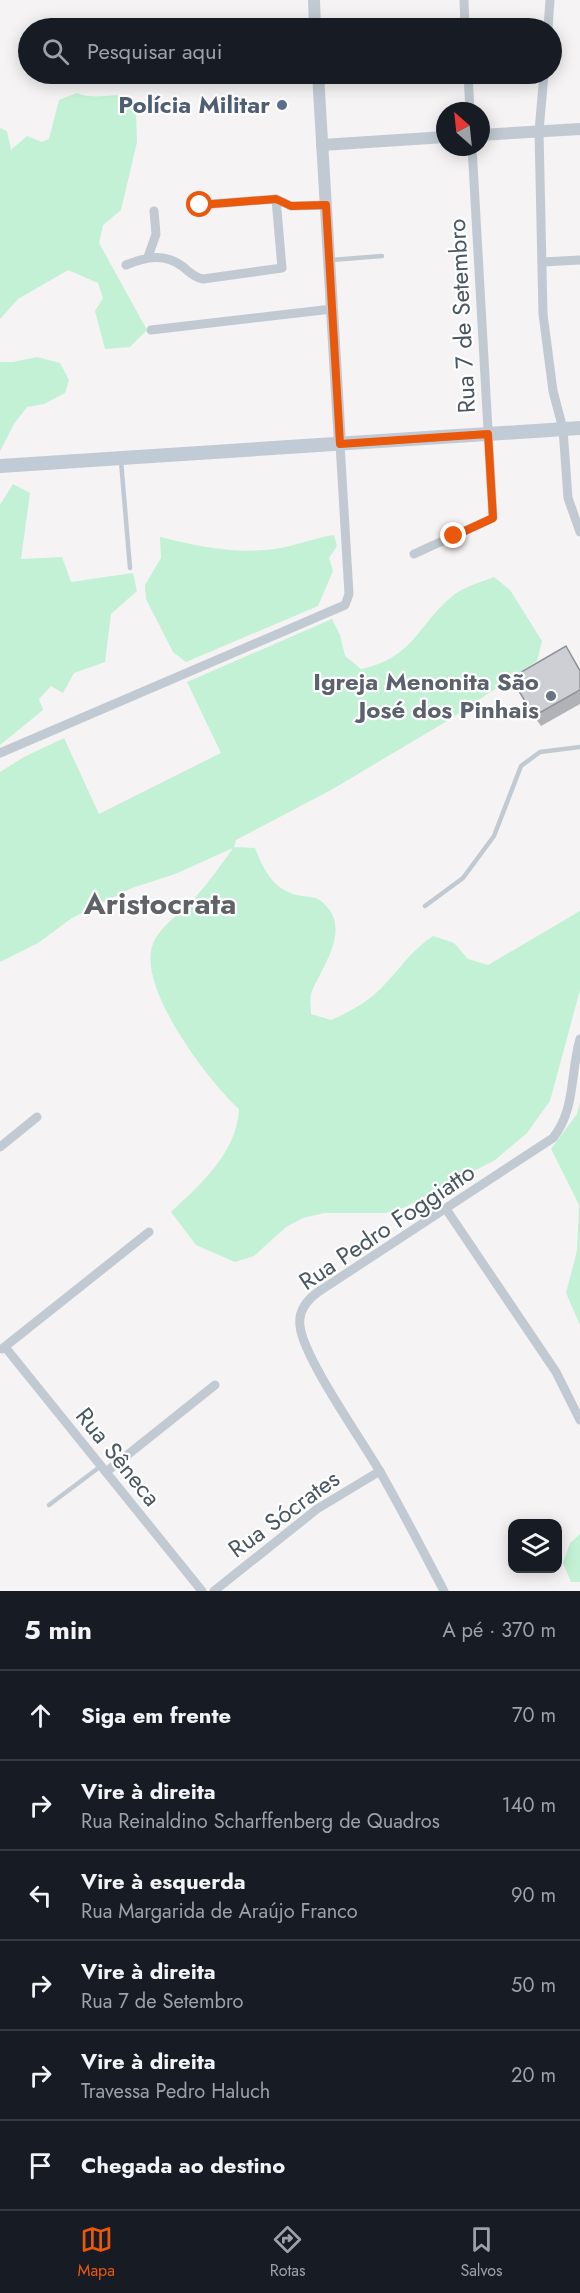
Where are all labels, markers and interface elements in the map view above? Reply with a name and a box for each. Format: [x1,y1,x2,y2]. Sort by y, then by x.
search box [18,18,562,84]
icon: search [39,35,72,68]
text: Pesquisar aqui [87,35,222,67]
place label: Polícia Militar [118,87,270,122]
marker: Polícia Militar [275,98,289,112]
north arrow [436,102,490,156]
route start [186,191,212,217]
street label: Rua 7 de Setembro [439,218,484,414]
route end [440,522,466,548]
place label: Igreja Menonita São José dos Pinhais [313,664,539,727]
marker: Igreja Menonita São José dos Pinhais [544,689,558,703]
district label: Aristocrata [83,882,236,925]
street label: Rua Pedro Foggiatto [292,1155,482,1299]
street label: Rua Sêneca [68,1400,169,1514]
street label: Rua Sócrates [221,1461,347,1566]
map controls [508,1519,562,1573]
button: layers [508,1519,562,1573]
text: 5 min [24,1611,92,1649]
text: A pé · 370 m [442,1616,556,1645]
icon: ahead [24,1699,57,1732]
text: Siga em frente [81,1699,231,1731]
text: 70 m [512,1701,556,1730]
text: Vire à direita [81,1775,216,1807]
icon: right [24,1789,57,1822]
text: 140 m [502,1791,556,1820]
text: Rua Reinaldino Scharffenberg de Quadros [81,1807,440,1836]
text: Vire à esquerda [81,1865,246,1897]
icon: left [24,1879,57,1912]
text: 90 m [511,1881,556,1910]
text: Rua Margarida de Araújo Franco [81,1897,358,1926]
text: Vire à direita [81,1955,216,1987]
icon: right [24,1969,57,2002]
text: 50 m [511,1971,556,2000]
text: Rua 7 de Setembro [81,1987,243,2016]
text: Vire à direita [81,2045,216,2077]
icon: right [24,2059,57,2092]
text: 20 m [511,2061,556,2090]
text: Travessa Pedro Haluch [81,2077,270,2106]
icon: arrive [24,2149,57,2182]
text: Chegada ao destino [81,2149,285,2181]
tab: Mapa [77,2223,115,2282]
tab: Rotas [270,2223,306,2282]
tab: Salvos [460,2223,503,2282]

